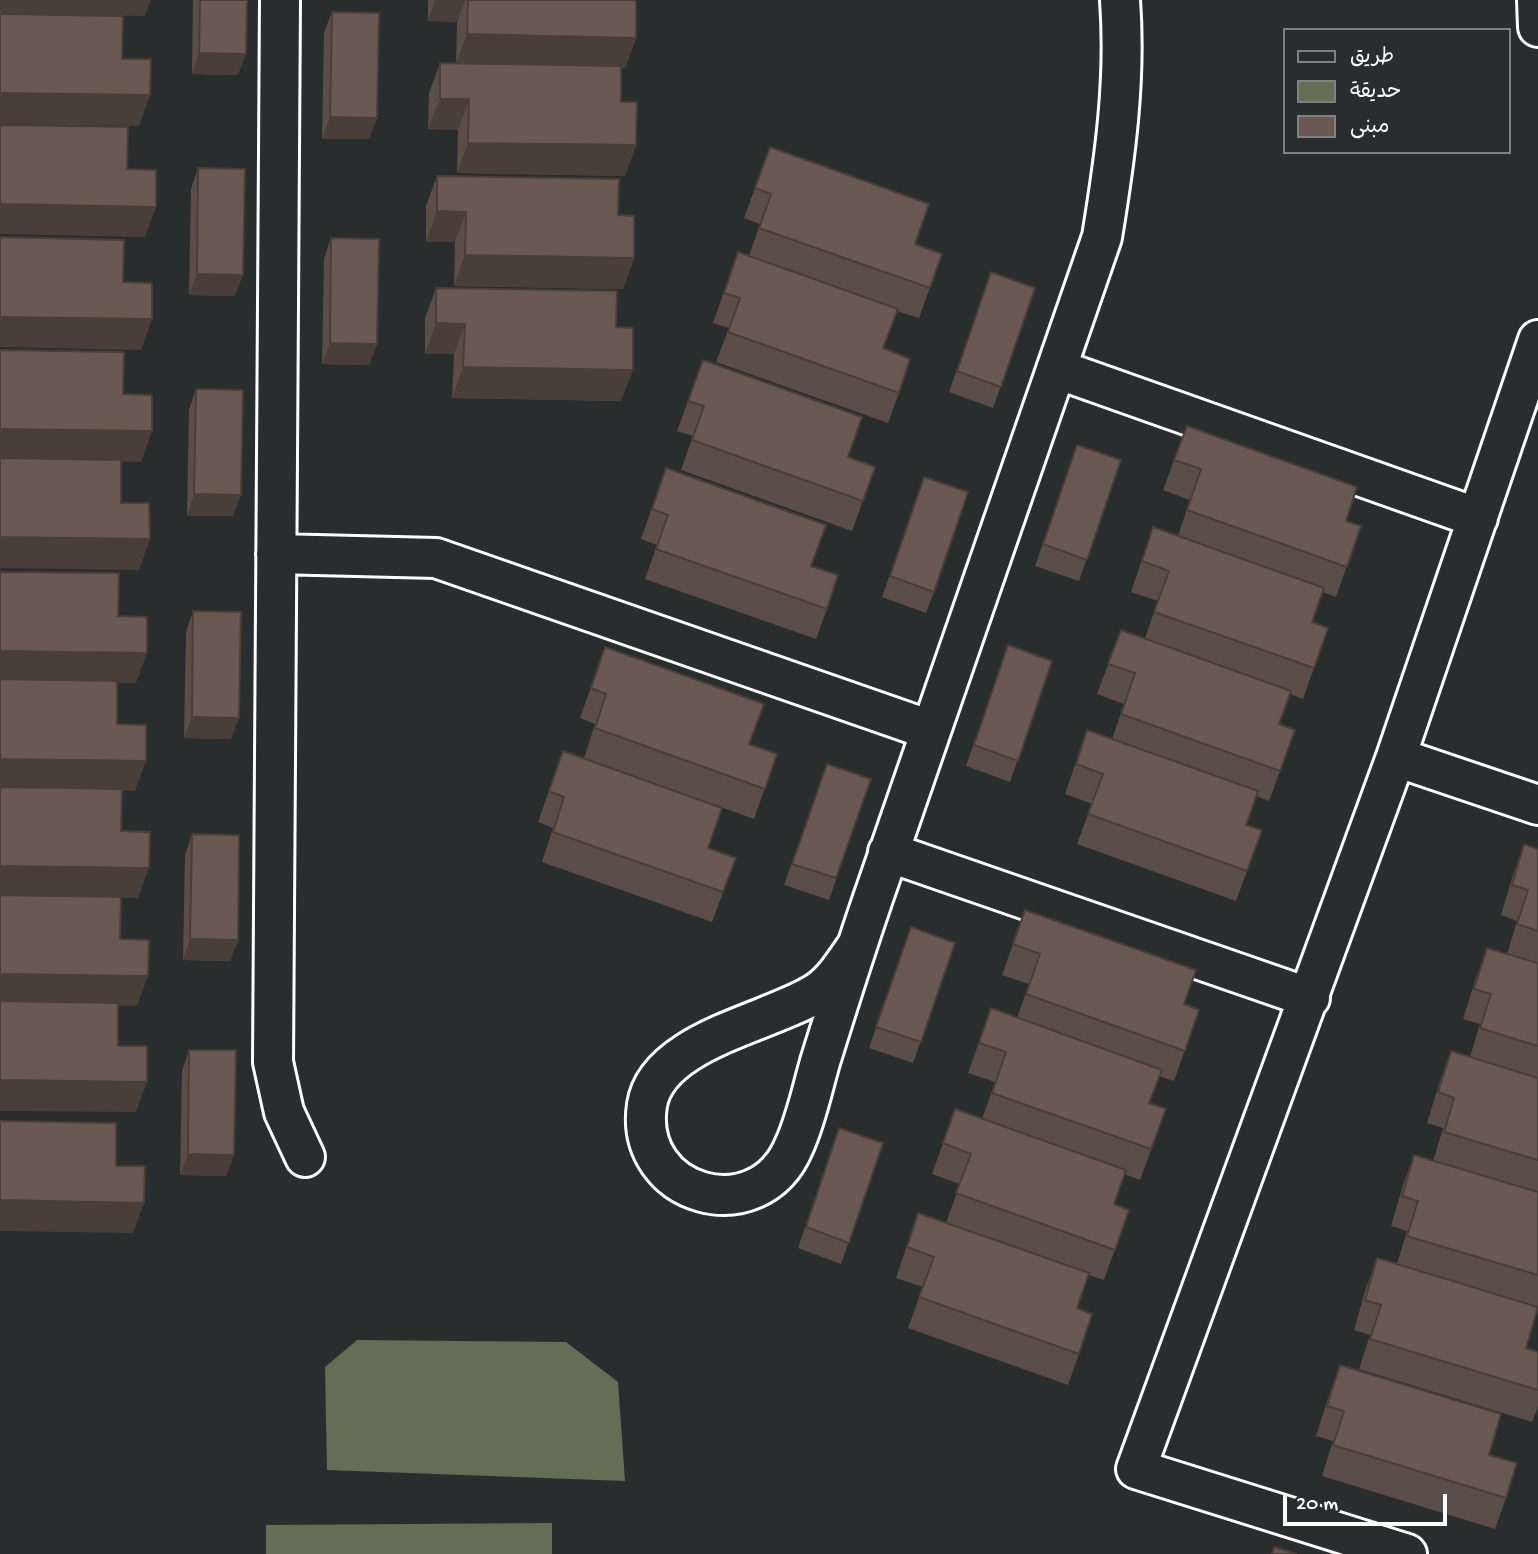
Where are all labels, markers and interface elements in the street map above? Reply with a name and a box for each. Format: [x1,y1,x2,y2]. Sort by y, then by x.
legend [1282,28,1510,154]
text: طريق [1350,46,1394,71]
text: حديقة [1350,81,1401,106]
text: مبنى [1350,116,1389,141]
scale bar [1286,1480,1450,1524]
text: 20 m [1296,1493,1338,1518]

